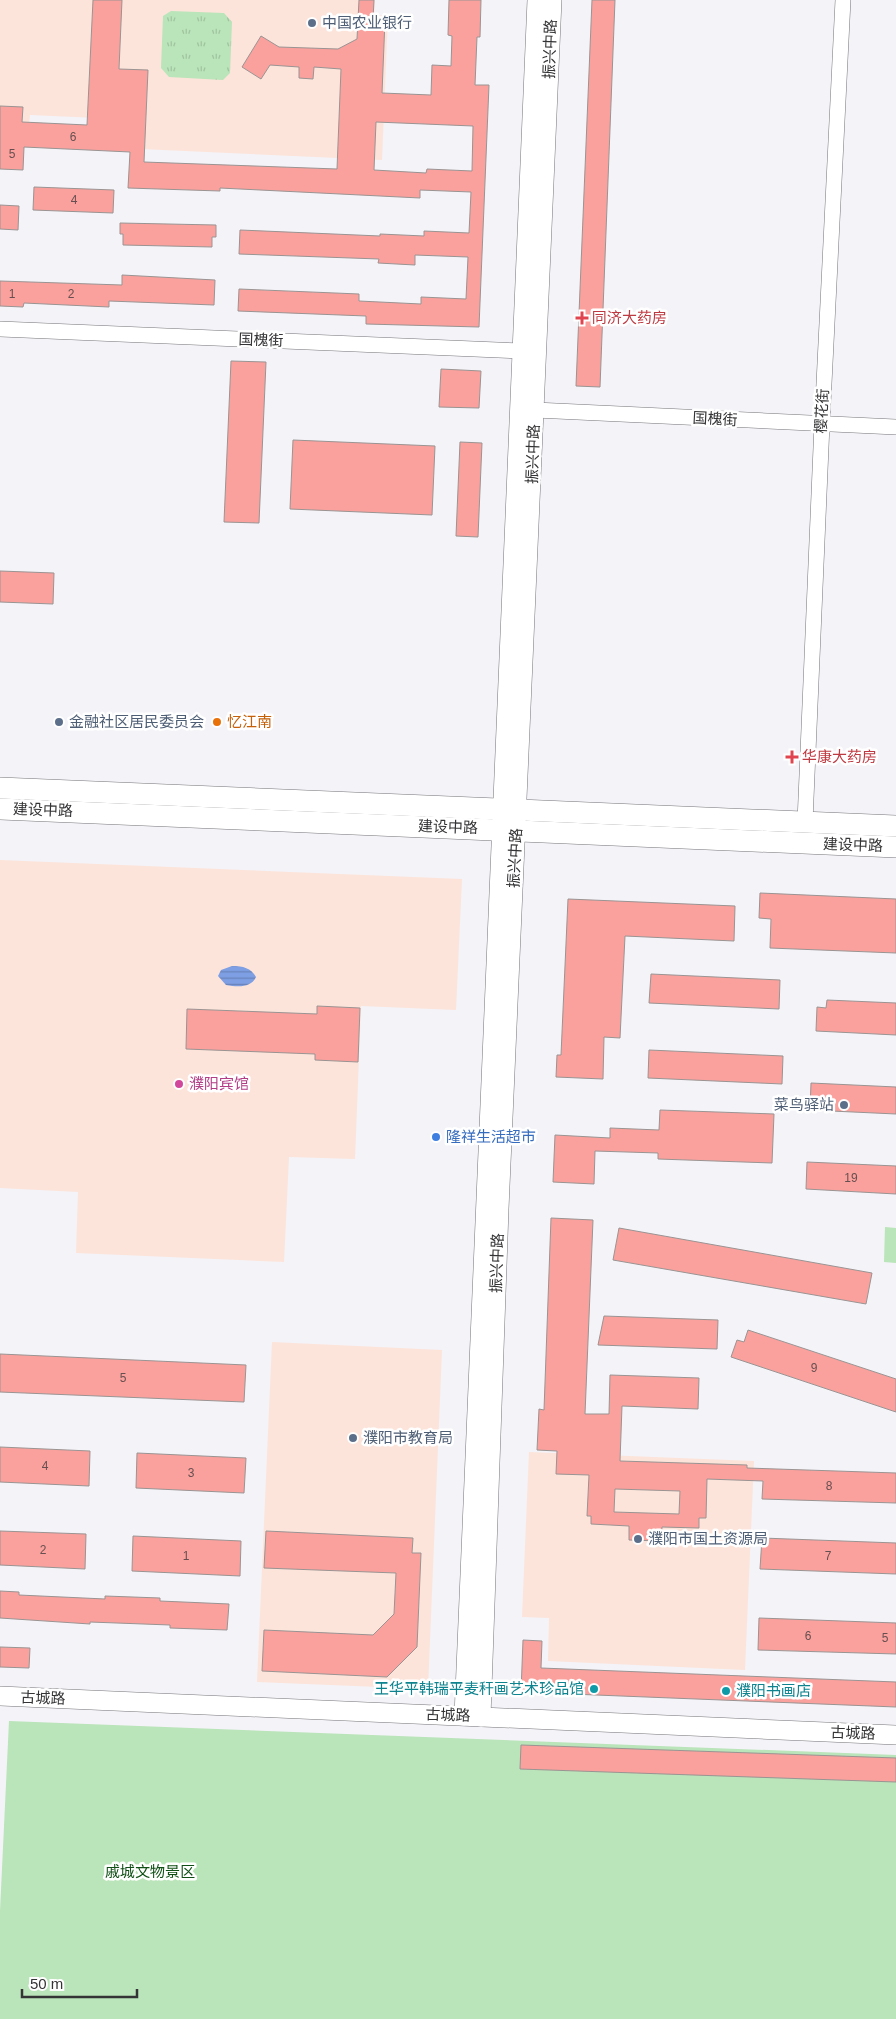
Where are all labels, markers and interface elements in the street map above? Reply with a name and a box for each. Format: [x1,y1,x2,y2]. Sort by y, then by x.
place label: 中国农业银行 [322,14,412,31]
marker: 中国农业银行 [306,17,318,29]
street label: 振兴中路 [540,19,559,79]
house number: 6 [70,130,77,144]
house number: 5 [9,147,16,161]
house number: 4 [71,193,78,207]
house number: 1 [9,287,16,301]
house number: 2 [68,287,75,301]
place label: 同济大药房 [592,309,667,326]
marker: 同济大药房 [576,312,588,324]
street label: 国槐街 [238,330,284,349]
street label: 樱花街 [812,388,831,434]
street label: 国槐街 [692,409,738,428]
street label: 振兴中路 [523,424,542,484]
place label: 金融社区居民委员会 [69,713,204,730]
place label: 忆江南 [227,713,272,730]
marker: 金融社区居民委员会 [53,716,65,728]
marker: 忆江南 [211,716,223,728]
place label: 华康大药房 [802,748,877,765]
marker: 华康大药房 [786,751,798,763]
street label: 建设中路 [13,800,73,819]
street label: 建设中路 [418,817,478,836]
street label: 振兴中路 [504,828,525,888]
street label: 建设中路 [823,835,883,854]
place label: 濮阳宾馆 [189,1075,249,1092]
marker: 濮阳宾馆 [173,1078,185,1090]
place label: 菜鸟驿站 [774,1096,834,1113]
marker: 菜鸟驿站 [838,1099,850,1111]
place label: 隆祥生活超市 [446,1128,536,1145]
marker: 隆祥生活超市 [430,1131,442,1143]
house number: 19 [844,1171,858,1185]
street label: 振兴中路 [487,1233,506,1293]
house number: 9 [811,1361,818,1375]
house number: 5 [120,1371,127,1385]
place label: 濮阳市教育局 [363,1429,453,1446]
marker: 濮阳市教育局 [347,1432,359,1444]
house number: 4 [42,1459,49,1473]
house number: 3 [188,1466,195,1480]
house number: 8 [826,1479,833,1493]
place label: 濮阳市国土资源局 [648,1530,768,1547]
marker: 濮阳市国土资源局 [632,1533,644,1545]
house number: 2 [40,1543,47,1557]
house number: 1 [183,1549,190,1563]
house number: 7 [825,1549,832,1563]
house number: 6 [805,1629,812,1643]
house number: 5 [882,1631,889,1645]
place label: 王华平韩瑞平麦秆画艺术珍品馆 [374,1680,584,1697]
place label: 濮阳书画店 [736,1682,811,1699]
marker: 王华平韩瑞平麦秆画艺术珍品馆 [588,1683,600,1695]
marker: 濮阳书画店 [720,1685,732,1697]
street label: 古城路 [20,1688,66,1707]
street label: 古城路 [425,1705,471,1724]
street label: 古城路 [830,1723,876,1742]
park label: 戚城文物景区 [105,1863,195,1880]
scale bar [22,1966,138,1998]
text: 50 m [30,1975,63,1992]

